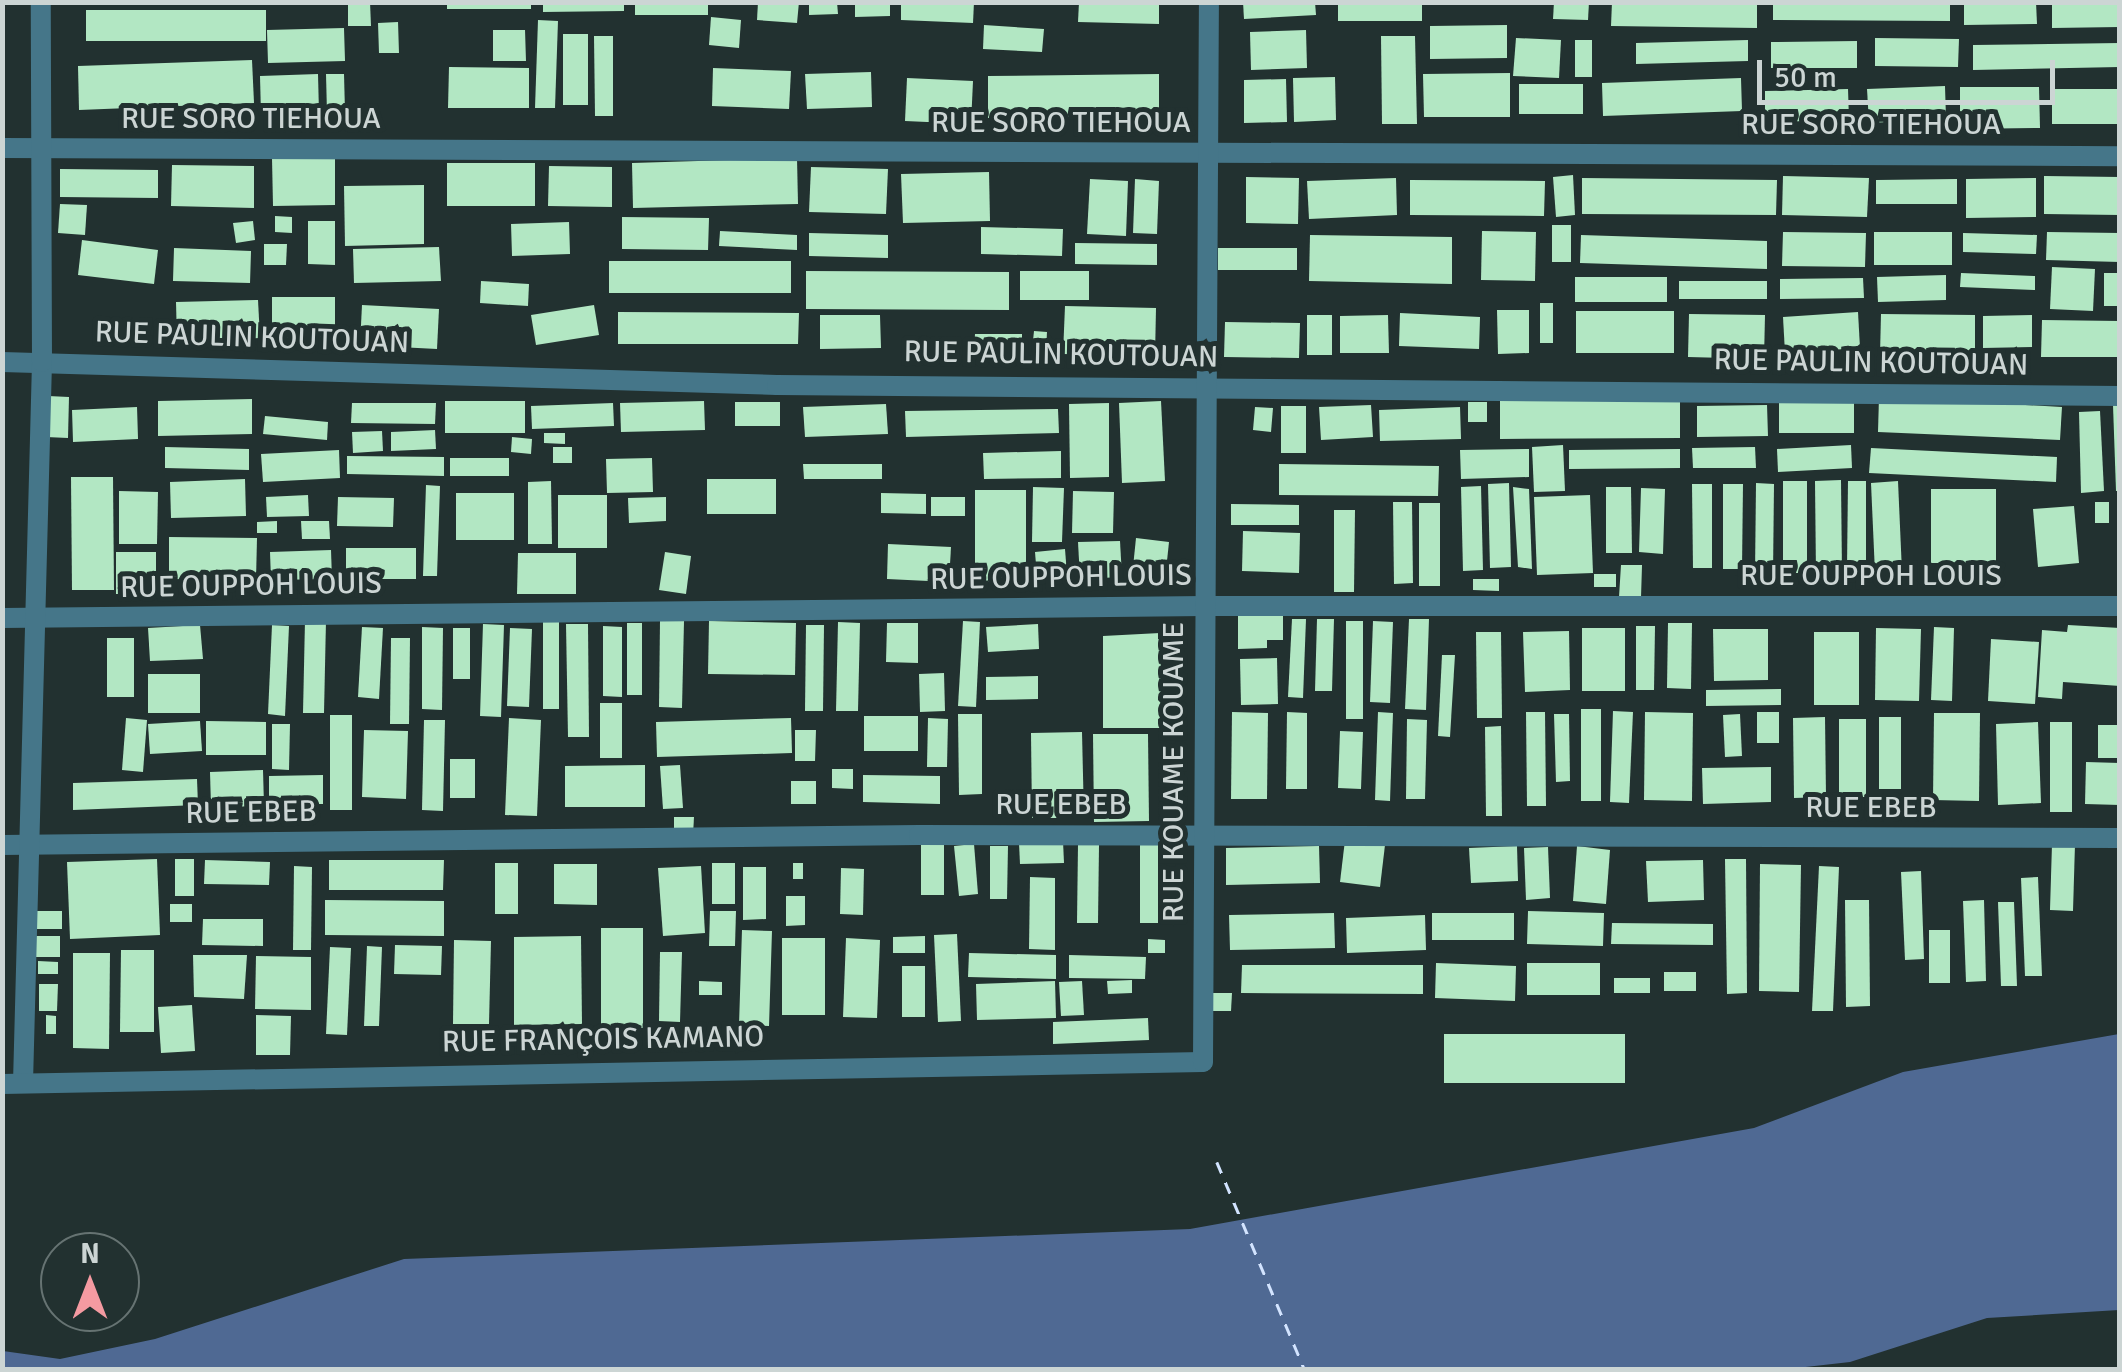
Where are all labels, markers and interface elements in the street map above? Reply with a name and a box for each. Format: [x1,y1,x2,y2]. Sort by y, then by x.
scale bar [1762,40,2060,102]
text: 50 m [1774,59,1837,96]
street label: RUE SORO TIEHOUA [121,101,381,137]
street label: RUE SORO TIEHOUA [931,105,1191,141]
street label: RUE SORO TIEHOUA [1741,107,2001,143]
street label: RUE PAULIN KOUTOUAN [94,315,410,361]
street label: RUE PAULIN KOUTOUAN [903,334,1219,376]
street label: RUE PAULIN KOUTOUAN [1713,342,2029,384]
street label: RUE OUPPOH LOUIS [930,558,1192,598]
street label: RUE OUPPOH LOUIS [1740,558,2002,594]
street label: RUE OUPPOH LOUIS [120,566,382,606]
street label: RUE KOUAME KOUAME [1156,622,1192,922]
street label: RUE EBEB [995,787,1127,823]
street label: RUE EBEB [1805,790,1937,826]
street label: RUE EBEB [185,794,317,832]
street label: RUE FRANÇOIS KAMANO [442,1019,764,1061]
north arrow [40,1232,140,1332]
text: N [80,1237,100,1271]

